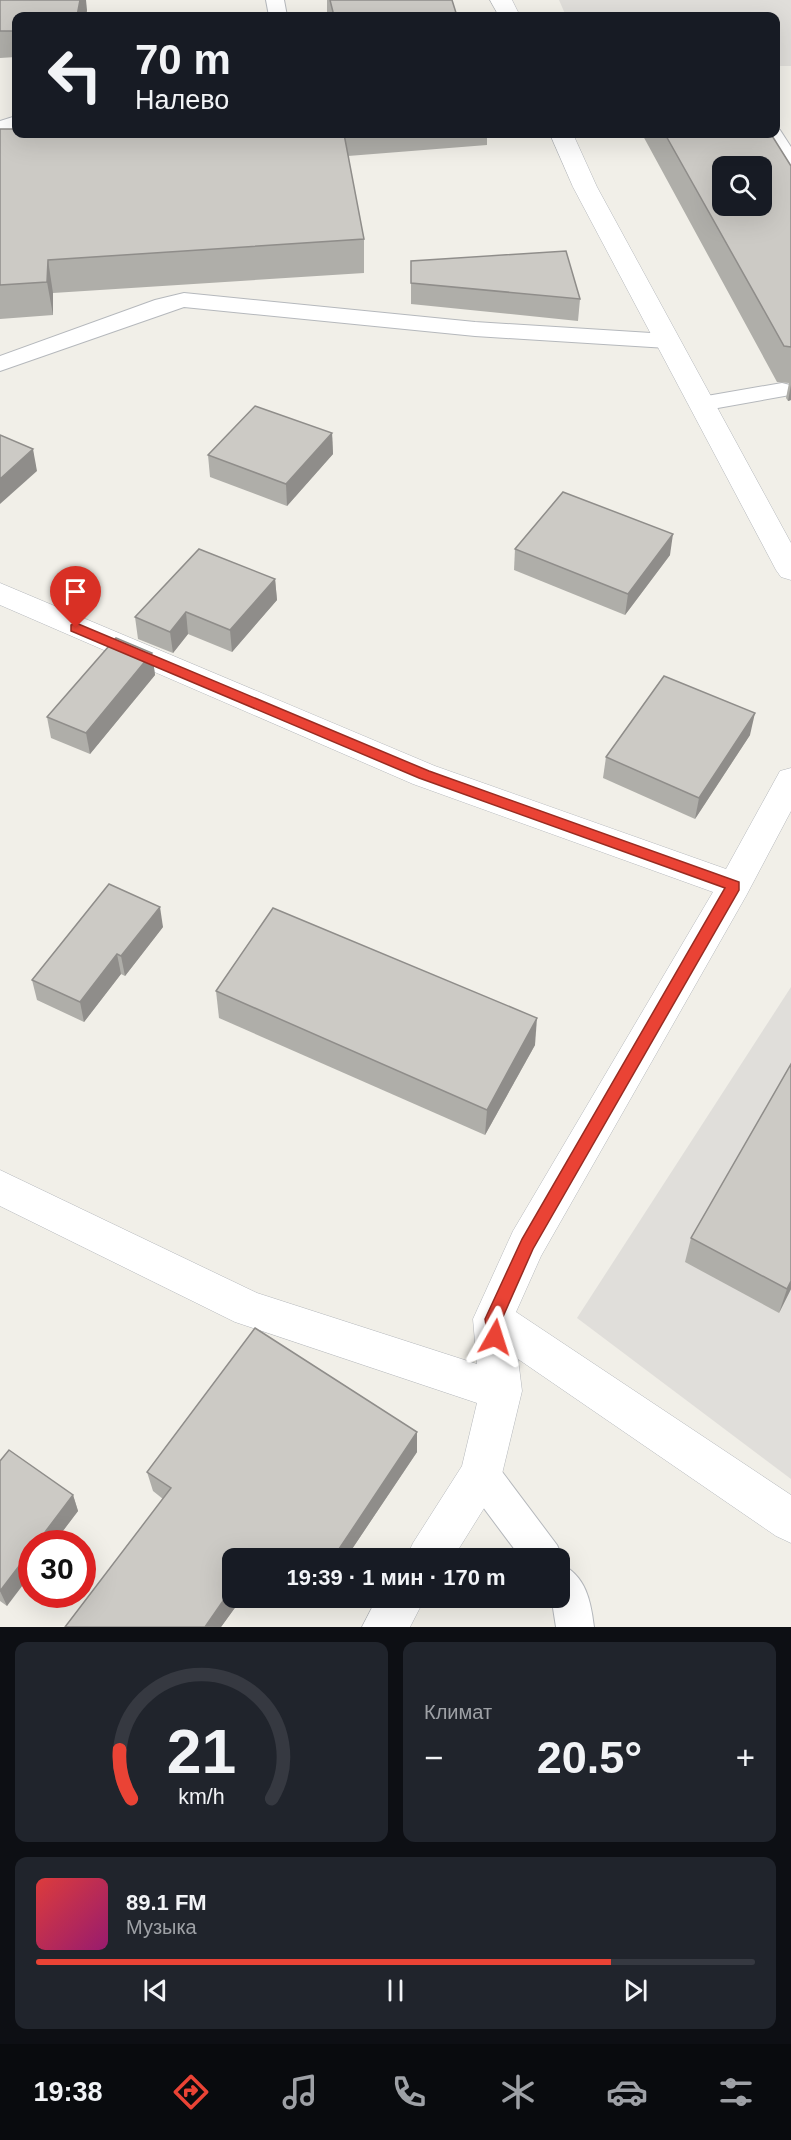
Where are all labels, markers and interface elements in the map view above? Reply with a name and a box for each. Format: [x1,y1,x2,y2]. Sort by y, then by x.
icon: left [36,36,114,114]
text: 70 m [135,36,231,83]
text: Налево [135,85,229,115]
map controls [712,156,772,216]
button: search [712,156,772,216]
pin [50,566,101,628]
icon: arrive [59,575,92,608]
position arrow [463,1305,527,1369]
speed limit sign: 30 [18,1530,96,1608]
text: 19:39 · 1 мин · 170 m [286,1565,506,1590]
text: Климат [424,1701,492,1723]
text: 21 [167,1717,236,1786]
text: 20.5° [537,1732,642,1783]
text: − [424,1739,443,1776]
text: + [736,1739,755,1776]
text: km/h [178,1785,225,1809]
text: 89.1 FM [126,1890,207,1915]
text: Музыка [126,1916,197,1938]
icon: previous [139,1974,172,2007]
icon: pause [379,1974,412,2007]
icon: next [619,1974,652,2007]
icon: directions [170,2071,212,2113]
icon: music [279,2071,321,2113]
icon: phone [388,2071,430,2113]
icon: climate [497,2071,539,2113]
icon: car [606,2071,648,2113]
icon: filters [715,2071,757,2113]
text: 19:38 [34,2077,103,2107]

